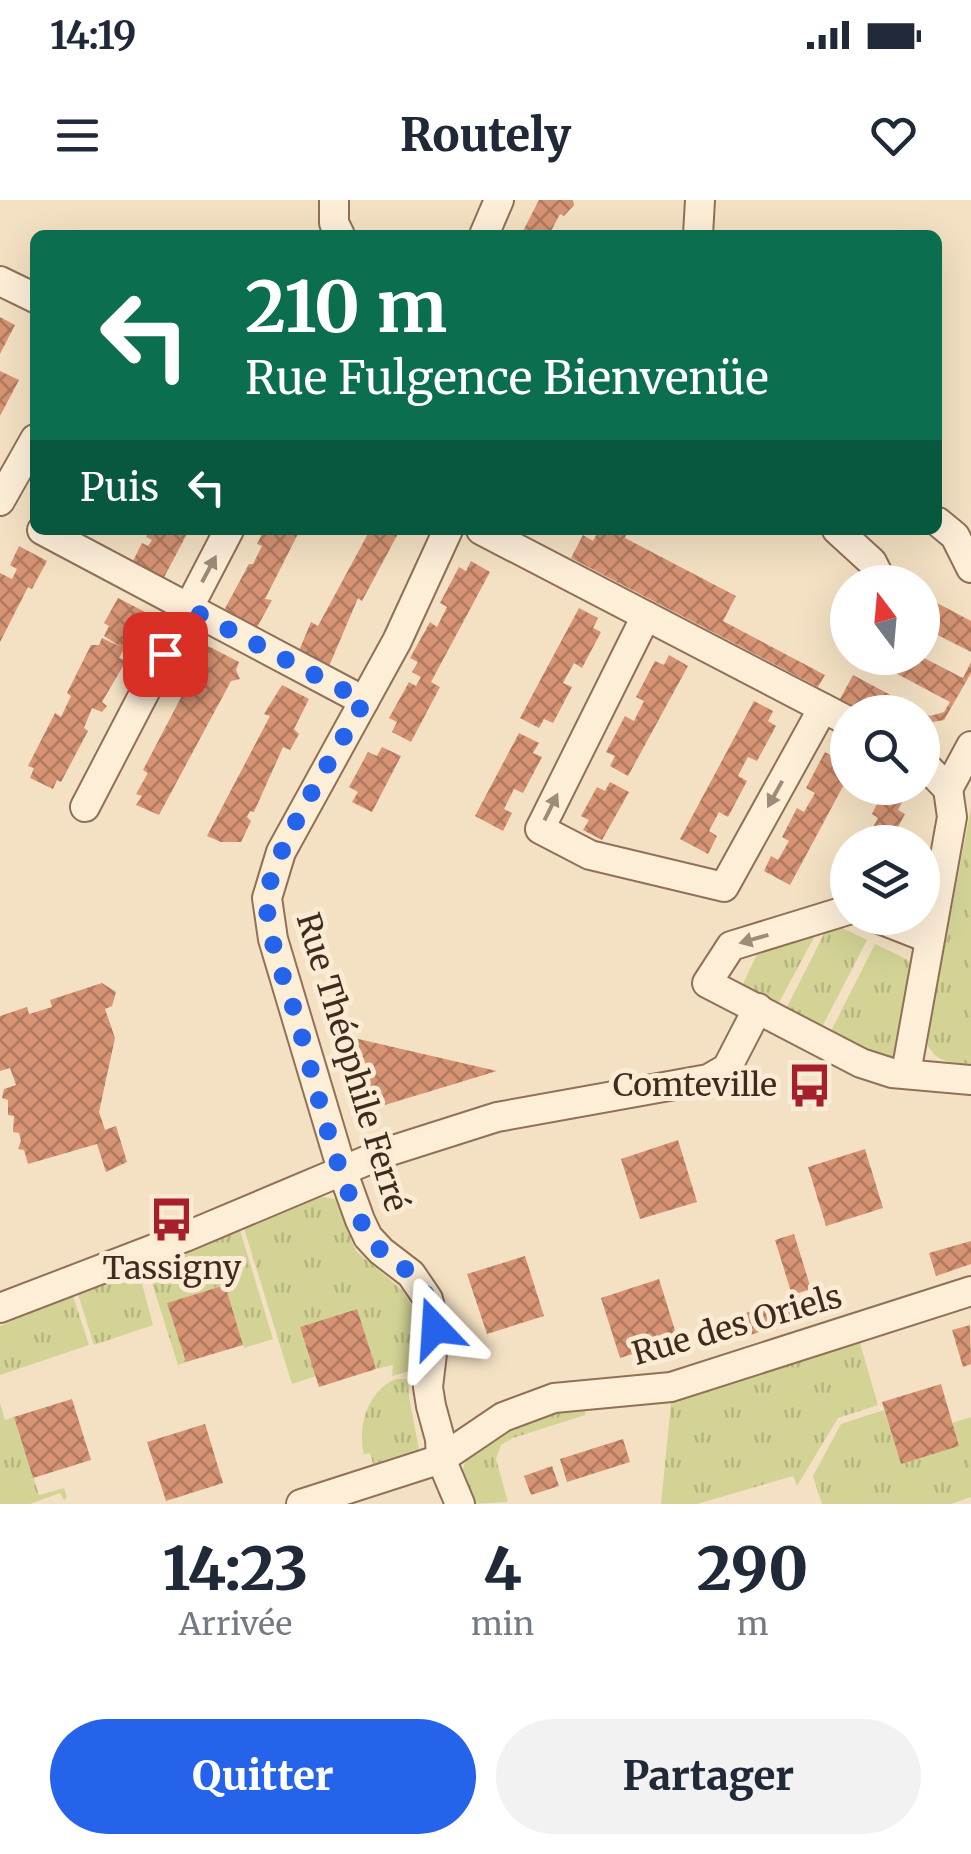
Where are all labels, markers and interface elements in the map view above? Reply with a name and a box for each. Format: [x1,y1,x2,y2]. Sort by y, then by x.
text: 14:19 [50,12,136,59]
text: Routely [400,107,571,163]
icon: menu [50,108,105,163]
icon: heart [866,108,921,163]
text: 210 m [245,263,447,351]
icon: left [80,270,210,400]
text: Rue Fulgence Bienvenüe [245,350,769,406]
icon: left [179,460,234,515]
text: Puis [80,464,159,511]
one-way arrow [200,554,217,583]
north arrow [830,565,940,675]
map controls [830,565,940,935]
pin [123,612,208,697]
icon: arrive [138,627,193,682]
button: search [830,695,940,805]
one-way arrow [767,779,784,808]
one-way arrow [542,793,559,822]
button: layers [830,825,940,935]
street label: Rue Théophile Ferré [288,908,416,1216]
one-way arrow [739,932,769,947]
bus stop icon: Comteville [786,1061,834,1109]
place label: Comteville [613,1065,777,1105]
bus stop icon: Tassigny [148,1196,196,1244]
place label: Tassigny [103,1248,242,1288]
position arrow [383,1276,487,1380]
street label: Rue des Oriels [628,1276,846,1374]
text: 14:23 [163,1531,308,1606]
text: 4 [483,1531,522,1606]
text: 290 [697,1531,808,1606]
text: Arrivée [179,1604,292,1644]
text: min [471,1604,534,1644]
text: m [737,1604,769,1644]
button: Quitter [50,1719,476,1834]
button: Partager [496,1719,921,1834]

